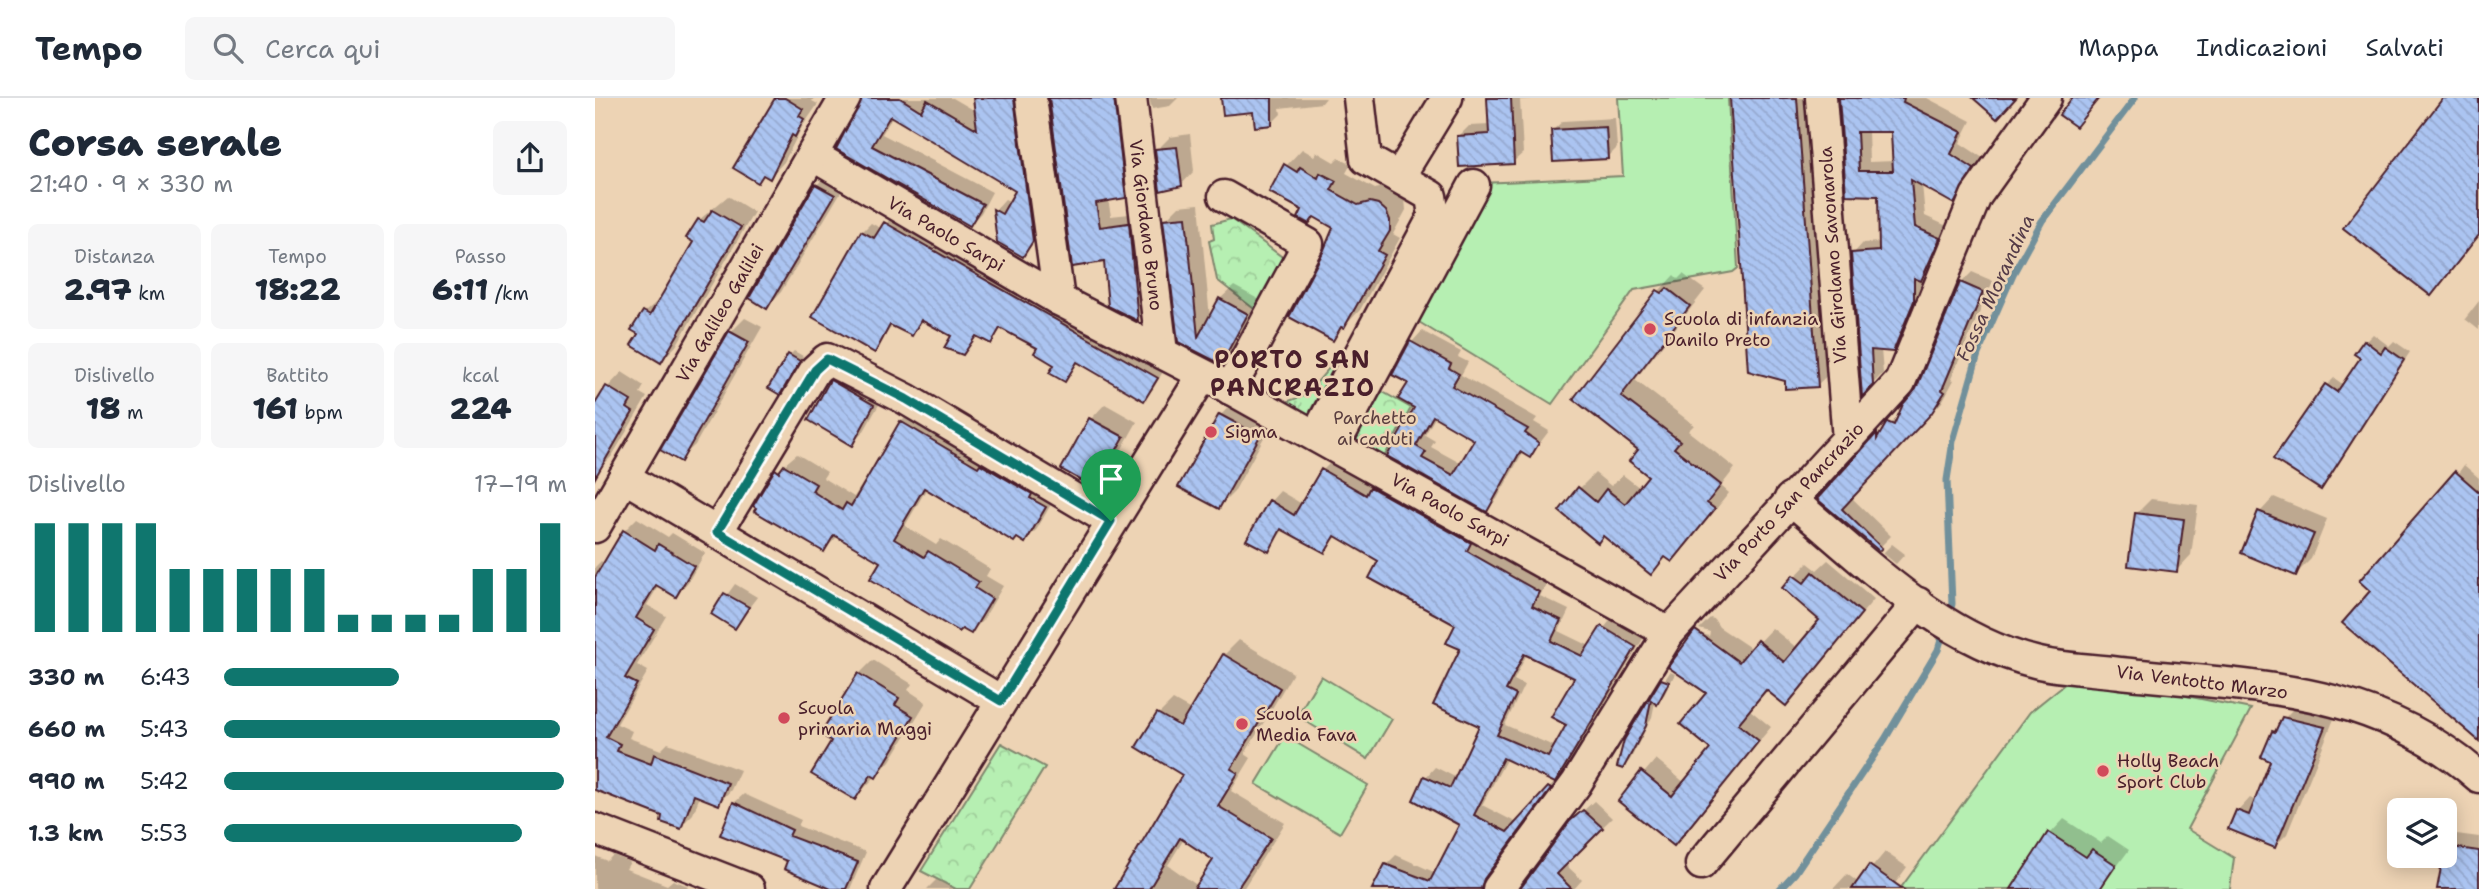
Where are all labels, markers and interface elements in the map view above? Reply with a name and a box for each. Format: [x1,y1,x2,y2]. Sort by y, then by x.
search box [185,17,675,80]
text: Tempo [35,26,143,71]
icon: search [209,29,247,67]
text: Cerca qui [265,31,381,66]
text: Mappa [2078,32,2158,64]
text: Indicazioni [2196,32,2328,64]
text: Salvati [2366,32,2444,64]
text: Corsa serale [28,117,282,168]
button: share [493,121,567,195]
street label: Via Giordano Bruno [1124,138,1168,312]
street label: Via Girolamo Savonarola [1813,146,1853,364]
text: 21:40 · 9 × 330 m [28,169,233,199]
street label: Via Paolo Sarpi [883,191,1009,277]
water label: Fossa Morandina [1950,210,2040,366]
street label: Via Galileo Galilei [670,239,770,387]
text: Distanza [74,244,155,269]
text: Tempo [268,244,327,269]
text: Passo [455,244,506,269]
text: 2.97 [64,269,132,310]
text: 18:22 [254,269,341,310]
text: 6:11 [432,269,488,310]
text: km [132,281,165,306]
text: /km [488,281,529,306]
place label: Scuola di infanzia Danilo Preto [1664,307,1818,352]
marker: Scuola di infanzia Danilo Preto [1642,321,1658,337]
district label: PORTO SAN PANCRAZIO [1210,344,1376,404]
text: Dislivello [74,363,155,388]
text: Battito [266,363,329,388]
text: kcal [462,363,499,388]
text: 18 [86,388,121,429]
text: 161 [252,388,298,429]
text: 224 [449,388,512,429]
text: m [121,400,143,425]
text: bpm [298,400,343,425]
park label: Parchetto ai caduti [1333,406,1417,451]
street label: Via Porto San Pancrazio [1709,417,1869,587]
place label: Sigma [1225,420,1277,444]
marker: Sigma [1203,424,1219,440]
pin [1081,449,1141,521]
icon: arrive [1092,460,1130,498]
street label: Via Paolo Sarpi [1387,468,1513,552]
text: Dislivello [28,469,126,499]
text: 17–19 m [474,469,567,499]
street label: Via Ventotto Marzo [2115,660,2289,704]
text: 330 m [28,662,105,692]
text: 6:43 [140,662,191,692]
place label: Scuola primaria Maggi [798,696,932,741]
place label: Scuola Media Fava [1256,702,1357,747]
marker: Scuola primaria Maggi [776,710,792,726]
text: 660 m [28,714,105,744]
text: 5:43 [140,714,189,744]
marker: Scuola Media Fava [1234,716,1250,732]
place label: Holly Beach Sport Club [2117,749,2219,794]
marker: Holly Beach Sport Club [2095,763,2111,779]
text: 990 m [28,766,105,796]
text: 5:42 [140,766,189,796]
map controls [2387,798,2457,868]
button: layers [2387,798,2457,868]
text: 1.3 km [28,818,103,848]
text: 5:53 [140,818,188,848]

